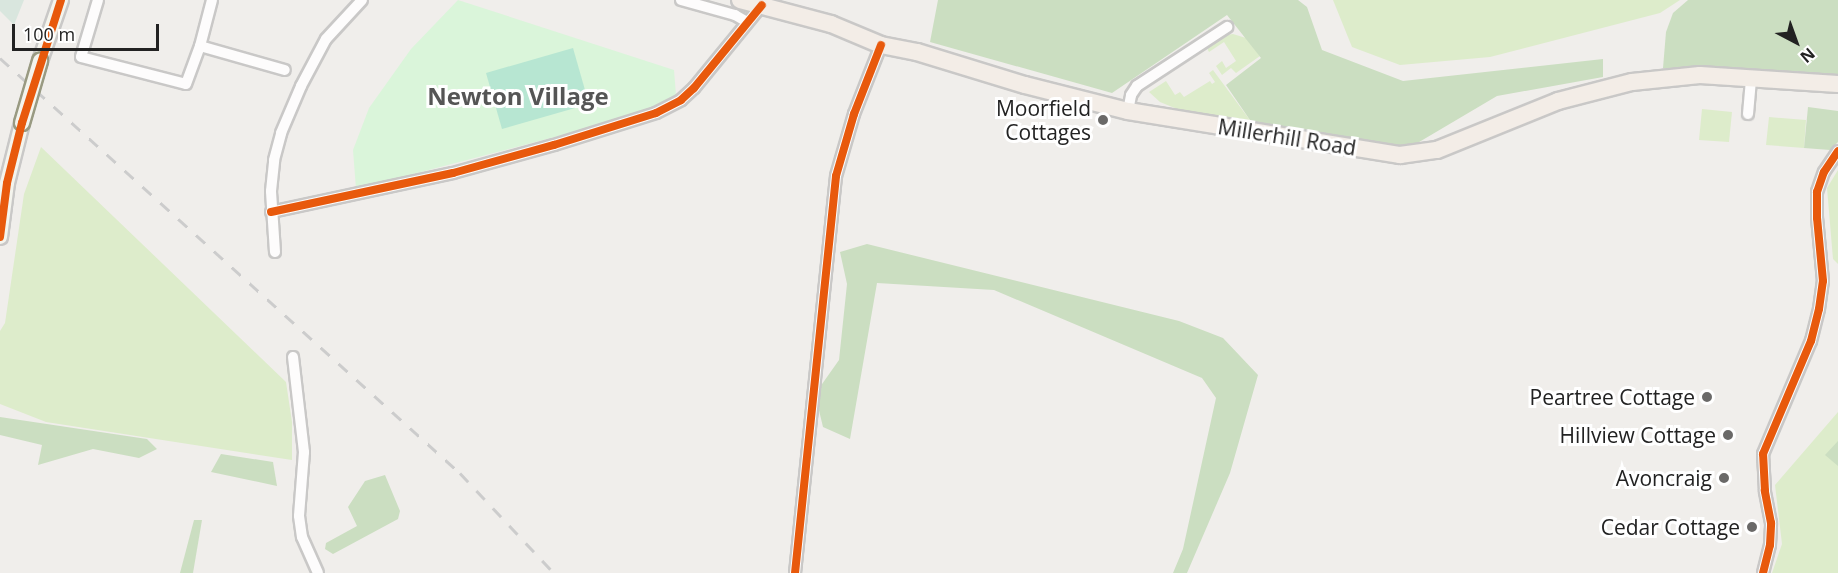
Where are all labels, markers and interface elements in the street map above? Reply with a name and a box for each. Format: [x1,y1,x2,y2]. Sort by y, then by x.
scale bar [15,12,162,50]
north arrow [1766,12,1826,72]
text: 100 m [23,22,75,46]
text: N [1796,43,1820,68]
district label: Newton Village [427,82,609,110]
place label: Moorfield Cottages [996,95,1091,145]
marker: Moorfield Cottages [1096,113,1110,127]
street label: Millerhill Road [1216,114,1358,160]
place label: Peartree Cottage [1530,384,1695,410]
marker: Peartree Cottage [1700,390,1714,404]
place label: Hillview Cottage [1560,422,1716,448]
marker: Hillview Cottage [1721,428,1735,442]
place label: Avoncraig [1616,465,1712,491]
marker: Avoncraig [1717,471,1731,485]
place label: Cedar Cottage [1601,514,1740,540]
marker: Cedar Cottage [1745,520,1759,534]

